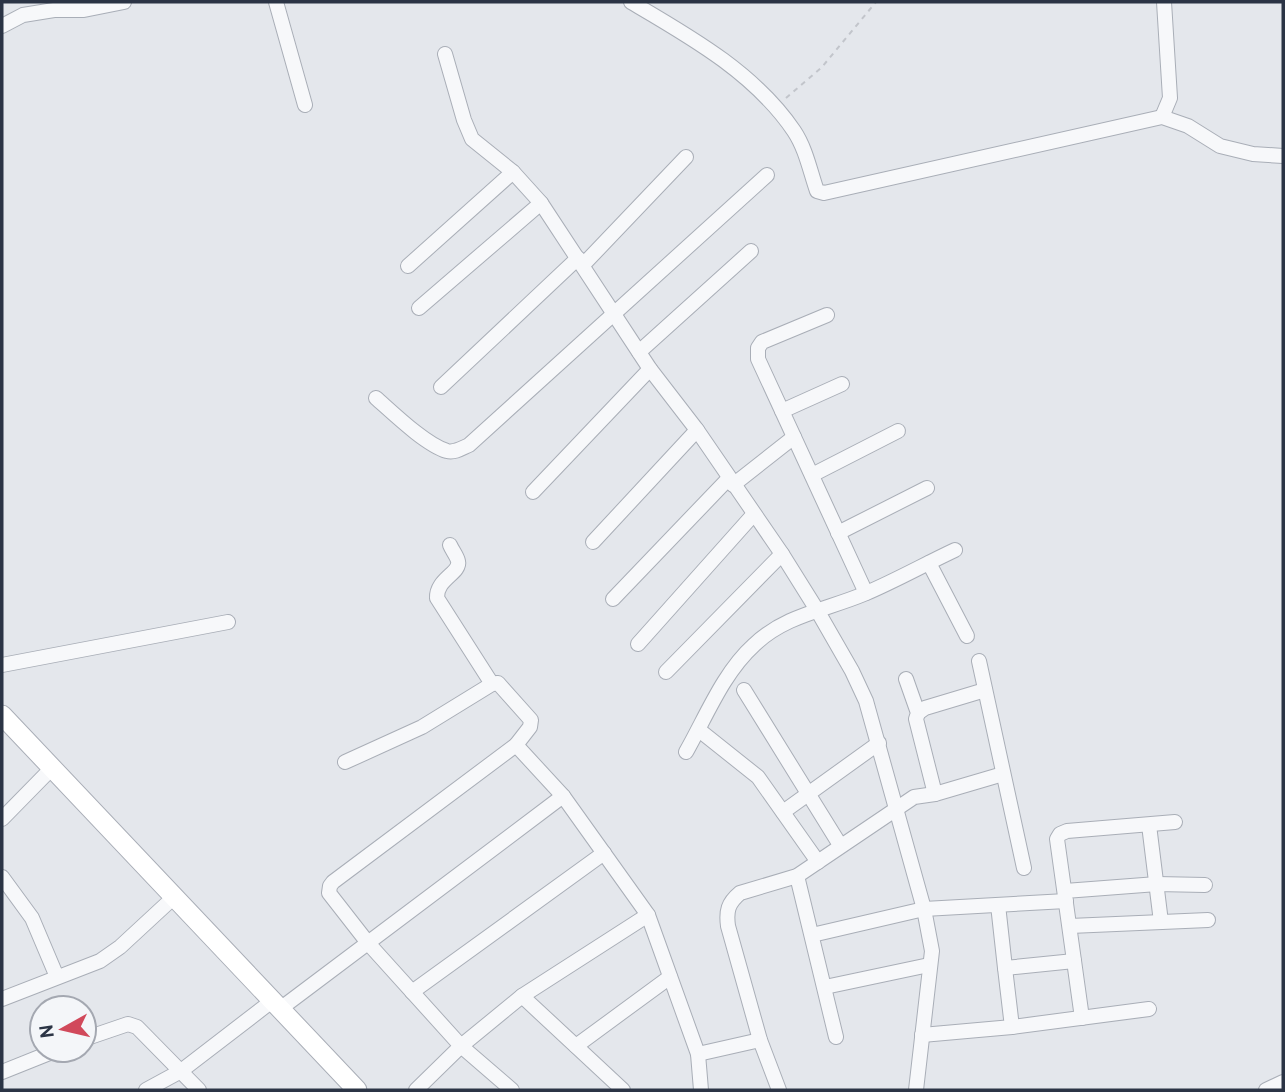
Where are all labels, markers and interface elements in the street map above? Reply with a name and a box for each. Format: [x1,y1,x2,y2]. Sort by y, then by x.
north arrow [28,994,98,1064]
text: N [35,1023,61,1040]

